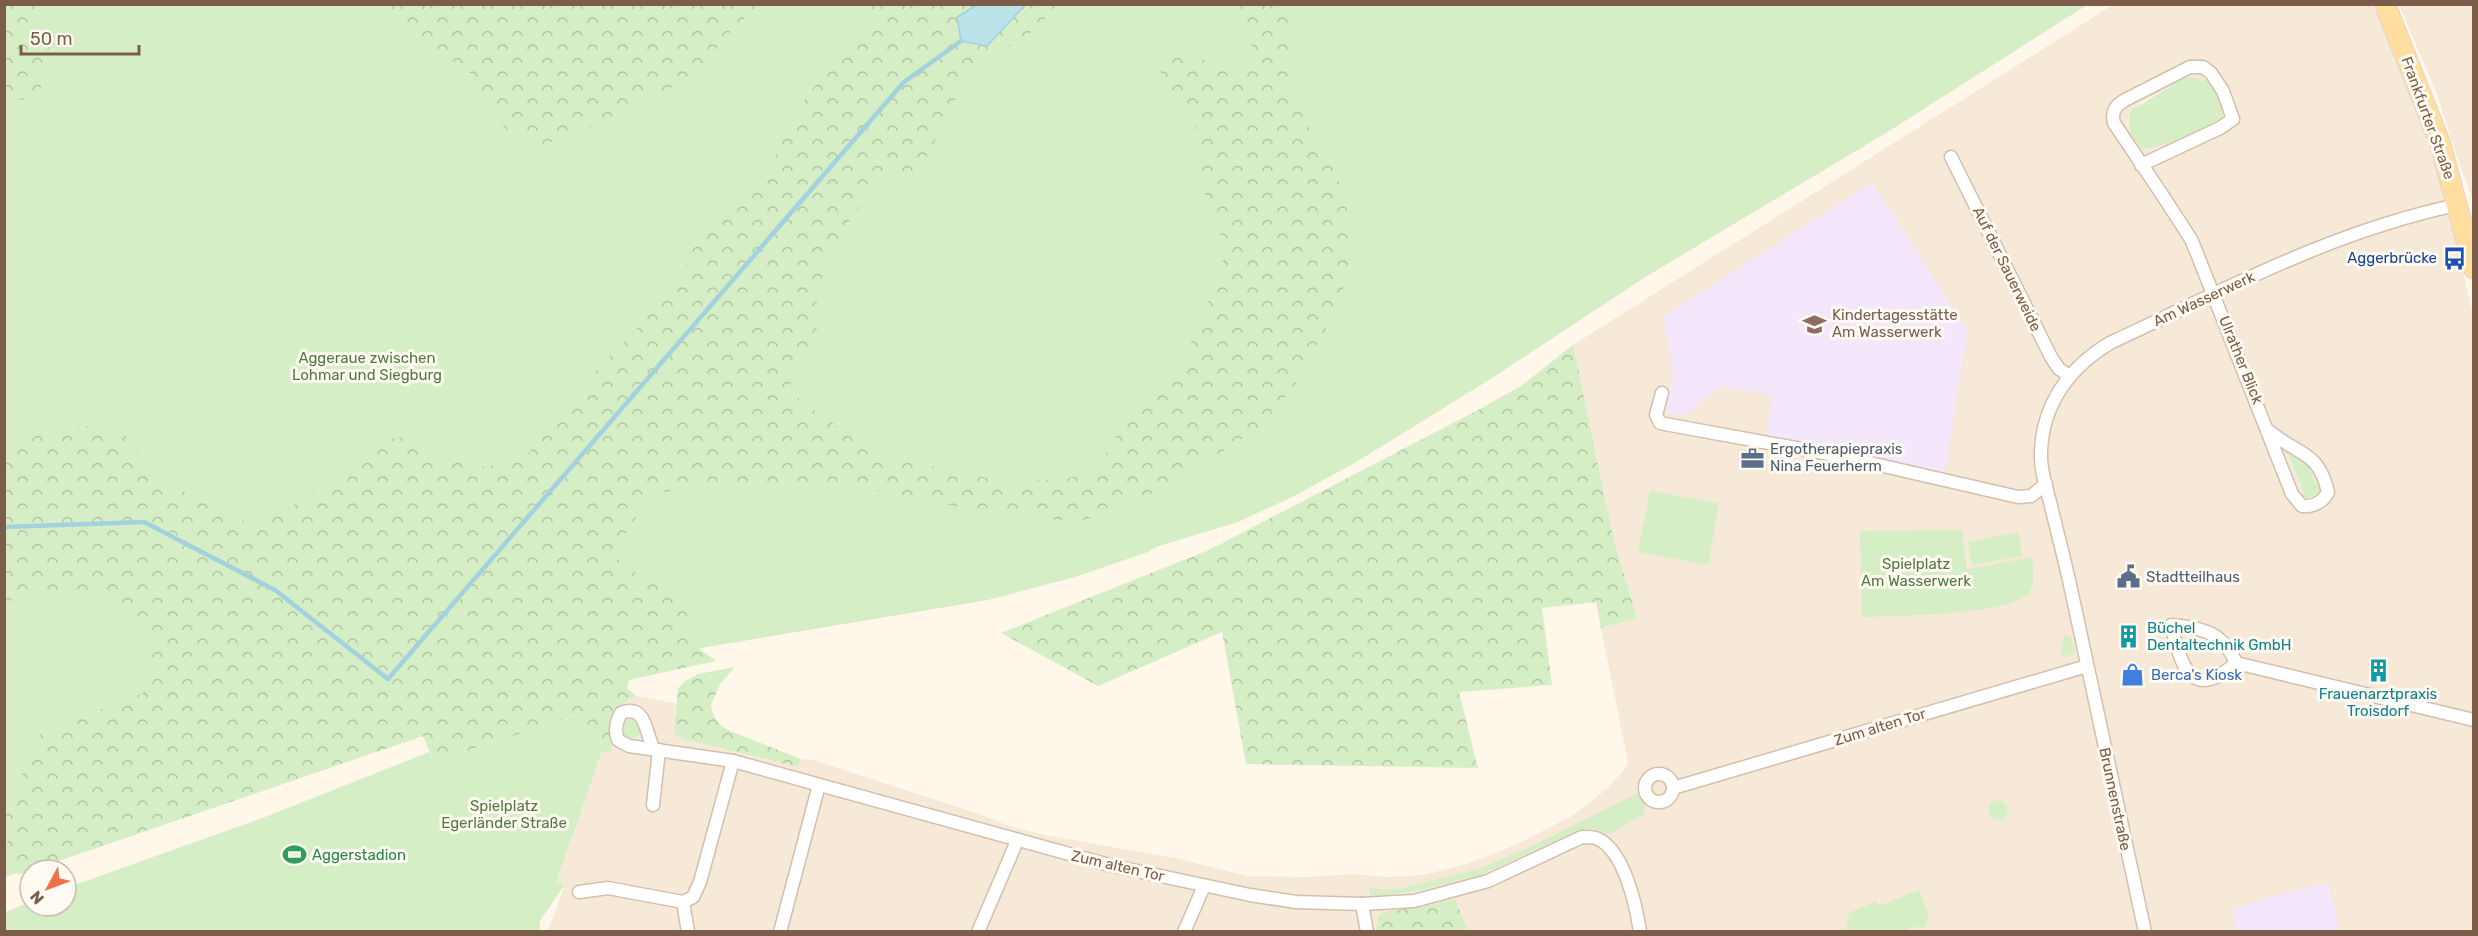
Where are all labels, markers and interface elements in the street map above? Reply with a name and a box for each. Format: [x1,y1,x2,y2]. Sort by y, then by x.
scale bar [21,18,140,56]
text: 50 m [30,28,73,50]
street label: Frankfurter Straße [2397,54,2459,182]
street label: Auf der Sauerweide [1969,204,2045,334]
bus stop icon: Aggerbrücke [2442,245,2468,271]
place label: Aggerbrücke [2347,249,2437,267]
street label: Am Wasserwerk [2150,268,2258,330]
place label: Kindertagesstätte Am Wasserwerk [1832,306,1958,341]
school or university icon: Kindertagesstätte Am Wasserwerk [1801,311,1827,337]
street label: Ulrather Blick [2215,313,2267,407]
park label: Aggeraue zwischen Lohmar und Siegburg [292,349,442,384]
place label: Ergotherapiepraxis Nina Feuerherm [1770,440,1903,475]
office icon: Ergotherapiepraxis Nina Feuerherm [1739,445,1765,471]
park label: Spielplatz Am Wasserwerk [1861,555,1971,590]
public building icon: Stadtteilhaus [2115,564,2141,590]
place label: Stadtteilhaus [2146,568,2240,586]
place label: Büchel Dentaltechnik GmbH [2147,619,2291,654]
building icon: Büchel Dentaltechnik GmbH [2116,624,2142,650]
building icon: Frauenarztpraxis Troisdorf [2365,657,2391,683]
shop icon: Berca's Kiosk [2120,662,2146,688]
place label: Berca's Kiosk [2151,666,2242,684]
place label: Frauenarztpraxis Troisdorf [2319,685,2438,720]
street label: Zum alten Tor [1832,704,1928,749]
street label: Brunnenstraße [2095,746,2135,852]
park label: Spielplatz Egerländer Straße [441,797,567,832]
sports icon: Aggerstadion [281,842,307,868]
place label: Aggerstadion [312,846,406,864]
street label: Zum alten Tor [1070,847,1167,886]
north arrow [18,858,78,918]
text: N [26,887,48,908]

